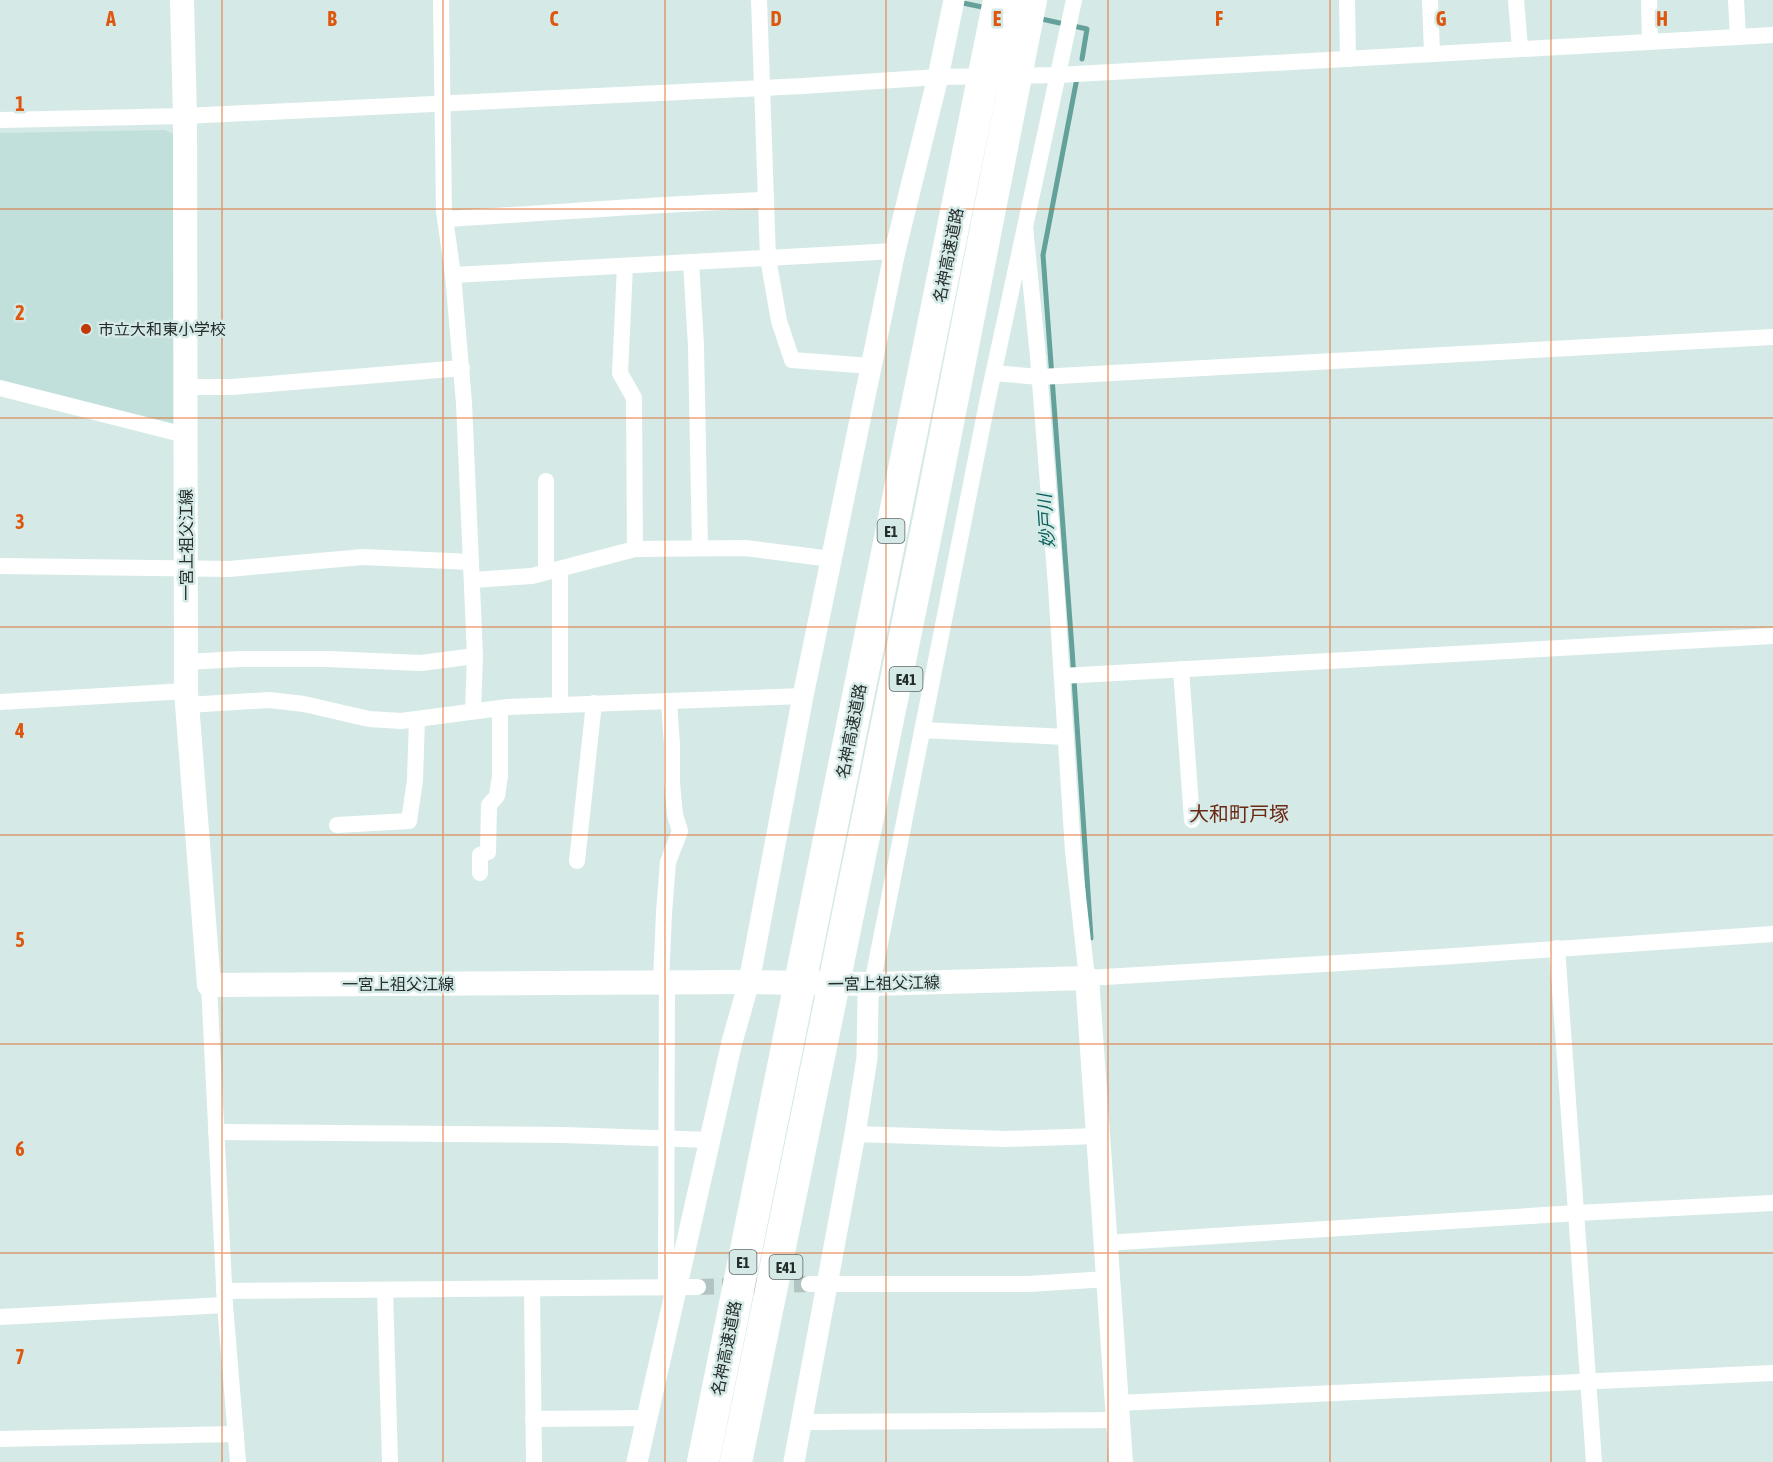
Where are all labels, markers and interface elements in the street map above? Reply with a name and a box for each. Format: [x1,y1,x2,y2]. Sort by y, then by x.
text: A [105,7,116,30]
text: B [327,7,337,30]
text: C [550,7,559,30]
text: D [770,7,782,30]
text: E [993,7,1002,30]
text: F [1215,7,1223,30]
text: G [1436,7,1447,30]
text: H [1656,7,1668,30]
text: 1 [15,92,25,115]
street label: 名神高速道路 [930,206,966,304]
text: 2 [15,301,25,324]
place label: 市立大和東小学校 [98,320,226,338]
marker: 市立大和東小学校 [79,322,93,336]
street label: 一宮上祖父江線 [177,489,195,601]
water label: 妙戸川 [1034,491,1058,549]
text: 3 [15,510,25,533]
road number: E1 [878,519,904,543]
road number: E41 [890,667,922,691]
street label: 名神高速道路 [833,682,869,780]
text: 4 [14,719,25,742]
district label: 大和町戸塚 [1189,802,1289,825]
text: 5 [15,928,25,951]
street label: 一宮上祖父江線 [828,973,940,993]
street label: 一宮上祖父江線 [342,975,454,993]
text: 6 [15,1137,25,1160]
road number: E1 [730,1250,756,1274]
road number: E41 [770,1255,802,1279]
street label: 名神高速道路 [708,1299,744,1397]
text: 7 [15,1345,25,1368]

